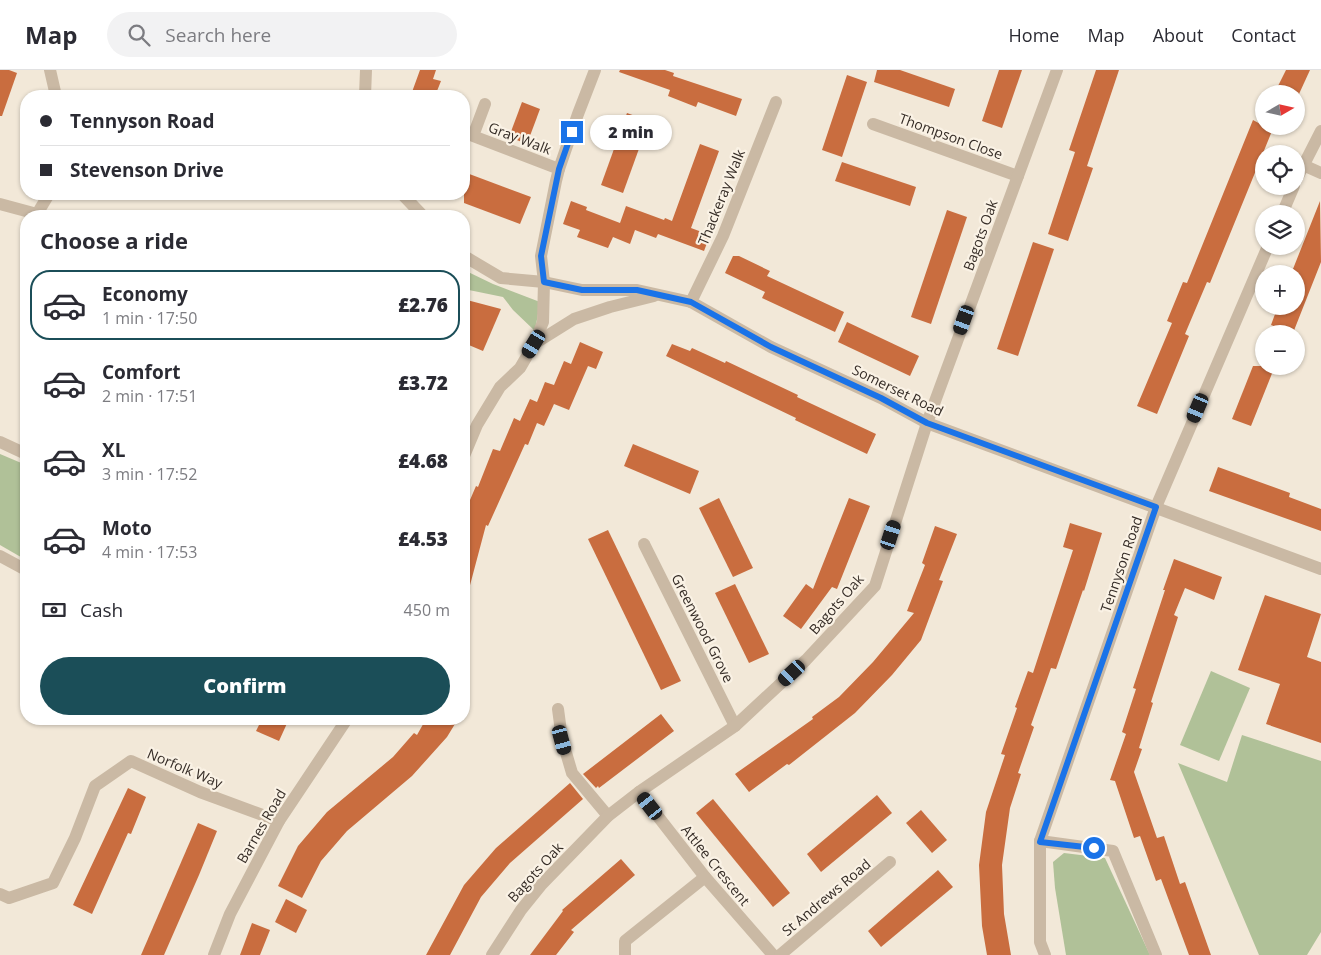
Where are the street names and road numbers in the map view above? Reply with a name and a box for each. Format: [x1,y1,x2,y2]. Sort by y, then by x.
street label: Thompson Close [897,108,1006,164]
street label: Gray Walk [486,117,555,159]
street label: Thackeray Walk [693,146,749,248]
street label: Bagots Oak [958,196,1002,273]
street label: Somerset Road [849,360,947,420]
street label: Tennyson Road [1096,513,1146,615]
street label: Bagots Oak [804,569,868,638]
street label: Greenwood Grove [667,571,739,686]
street label: Norfolk Way [144,744,226,793]
street label: Barnes Road [232,785,290,867]
street label: Attlee Crescent [677,821,755,909]
street label: Bagots Oak [503,838,567,906]
street label: St Andrews Road [778,854,874,940]

